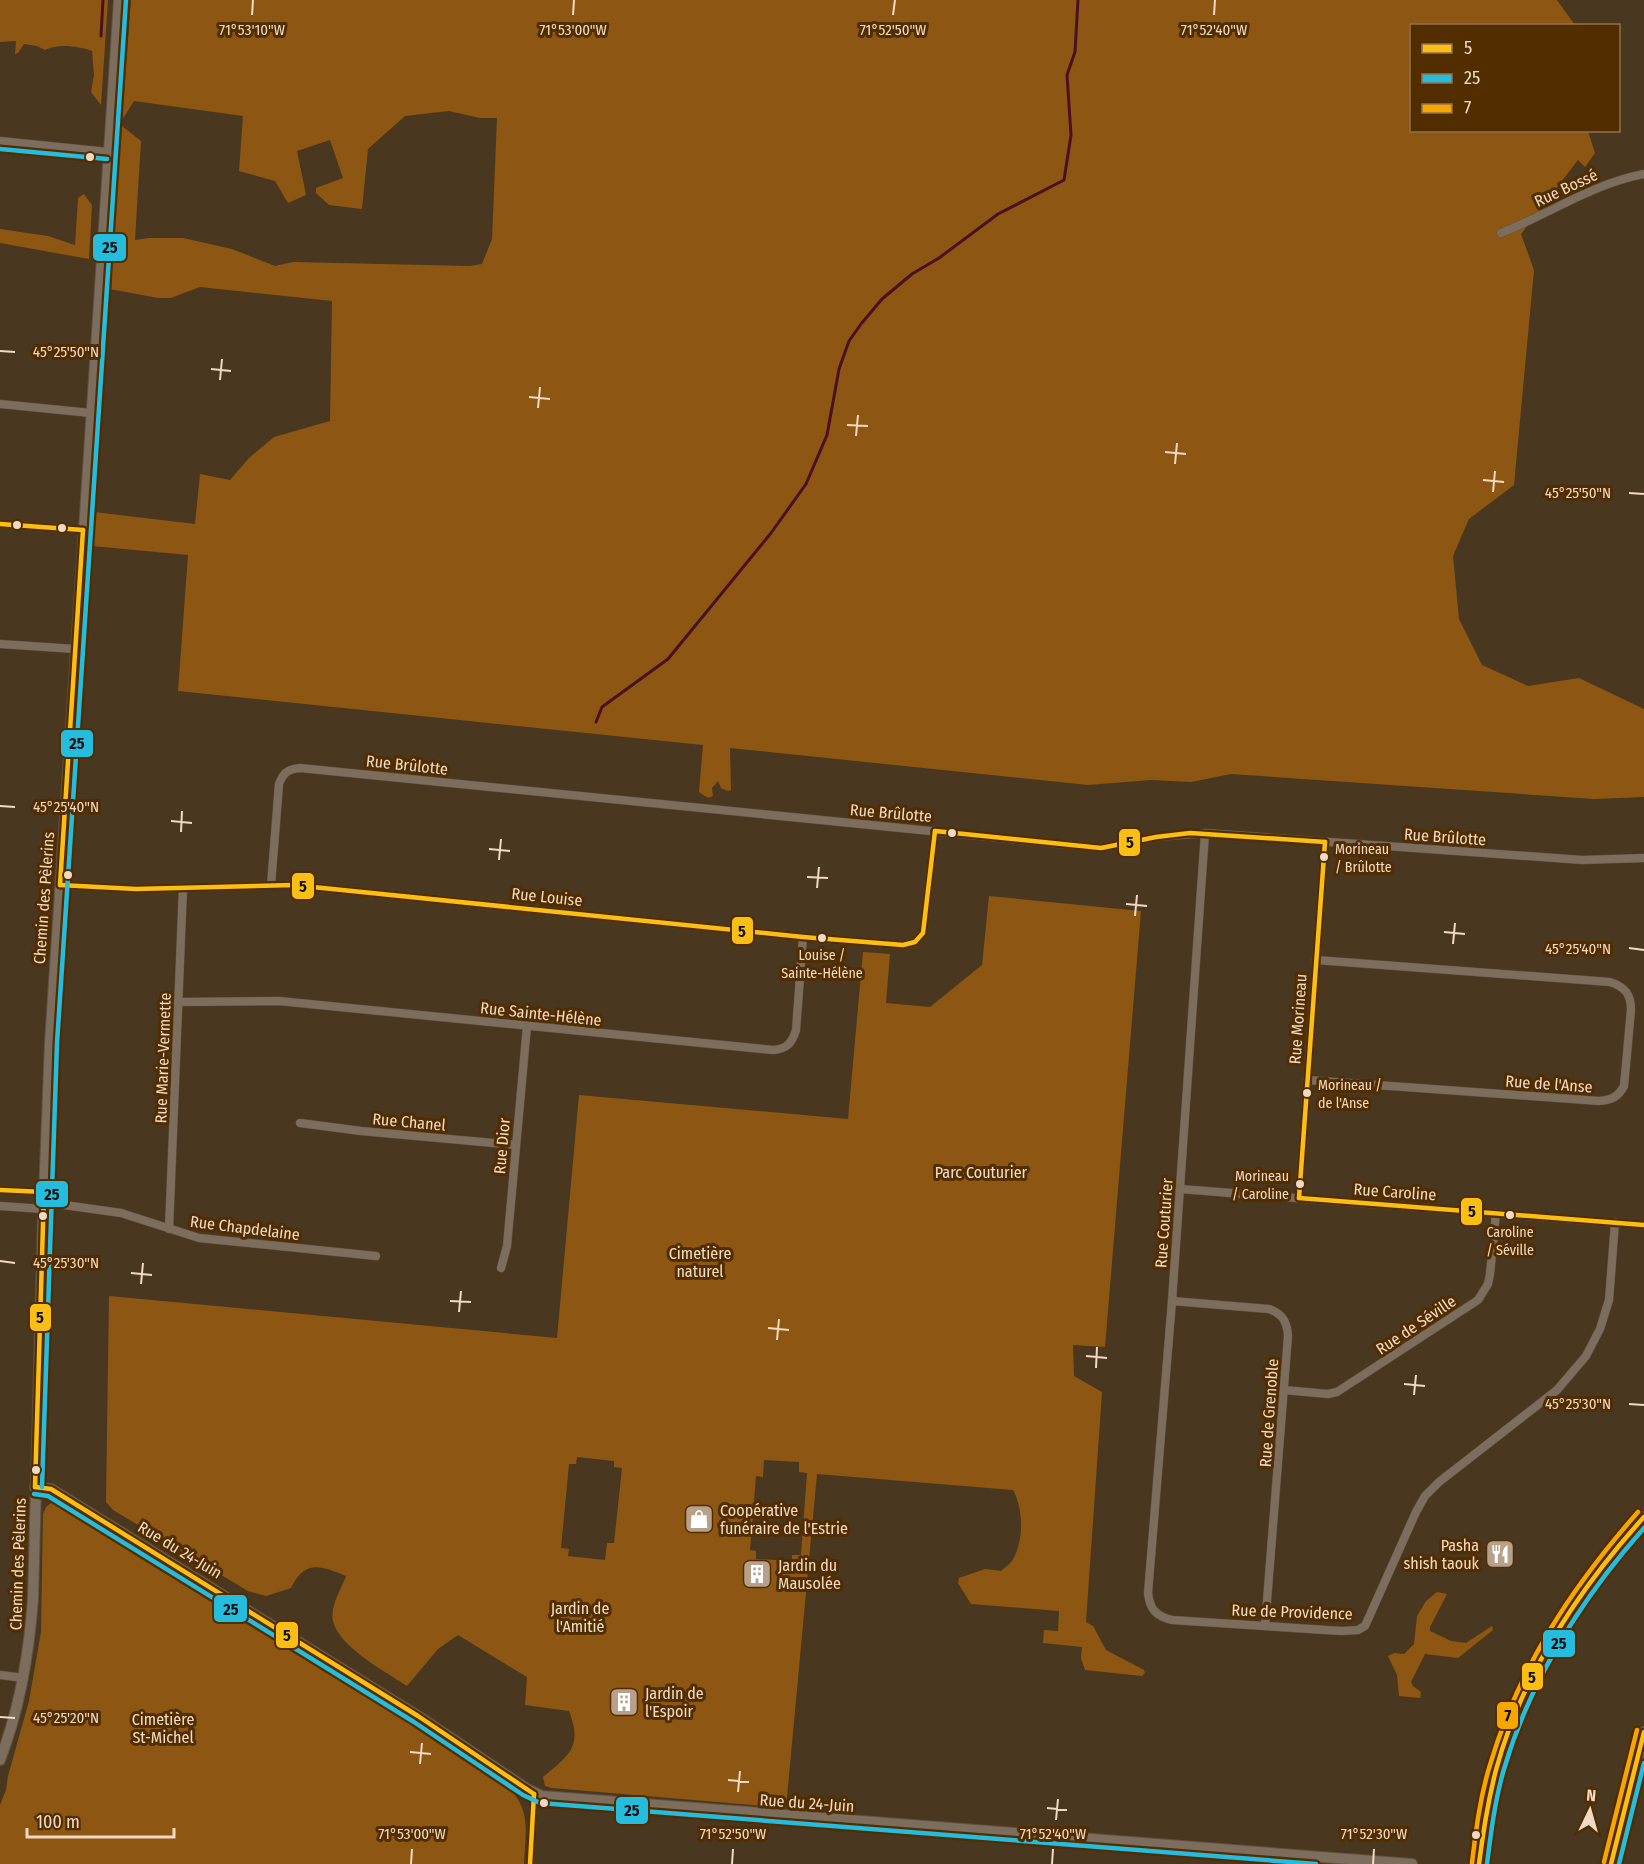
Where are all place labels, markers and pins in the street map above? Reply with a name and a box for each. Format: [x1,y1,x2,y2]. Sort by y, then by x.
unlabelled marker [84,151,96,163]
unlabelled marker [11,519,23,531]
unlabelled marker [56,522,68,534]
unlabelled marker [946,827,958,839]
place label: Morineau / Brûlotte [1335,841,1392,876]
marker: Morineau / Brûlotte [1318,851,1330,863]
unlabelled marker [62,869,74,881]
marker: Louise / Sainte-Hélène [816,932,828,944]
place label: Louise / Sainte-Hélène [781,947,863,982]
place label: Morineau / de l'Anse [1318,1077,1382,1112]
marker: Morineau / de l'Anse [1301,1087,1313,1099]
place label: Morineau / Caroline [1232,1168,1289,1203]
marker: Morineau / Caroline [1294,1178,1306,1190]
marker: Caroline / Séville [1504,1209,1516,1221]
unlabelled marker [37,1210,49,1222]
place label: Caroline / Séville [1486,1224,1534,1259]
unlabelled marker [30,1464,42,1476]
place label: Coopérative funéraire de l'Estrie [720,1501,848,1538]
shop icon: Coopérative funéraire de l'Estrie [683,1503,715,1535]
place label: Pasha shish taouk [1403,1536,1480,1573]
restaurant icon: Pasha shish taouk [1484,1538,1516,1570]
place label: Jardin du Mausolée [778,1556,841,1593]
building icon: Jardin du Mausolée [741,1558,773,1590]
place label: Jardin de l'Espoir [645,1684,704,1721]
building icon: Jardin de l'Espoir [608,1686,640,1718]
unlabelled marker [538,1797,550,1809]
unlabelled marker [1470,1829,1482,1841]

